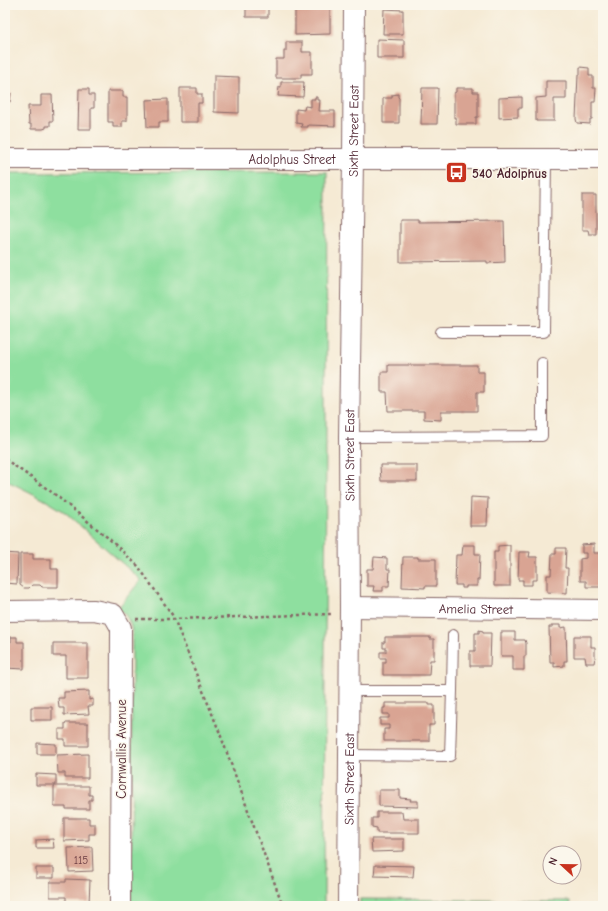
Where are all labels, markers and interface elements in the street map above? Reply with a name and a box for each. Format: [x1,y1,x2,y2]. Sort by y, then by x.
street label: Sixth Street East [346,84,361,177]
street label: Adolphus Street [248,152,337,167]
bus stop icon: 540 Adolphus [444,160,470,186]
place label: 540 Adolphus [472,166,547,181]
street label: Sixth Street East [342,408,357,501]
street label: Amelia Street [439,601,515,617]
street label: Cornwallis Avenue [114,699,129,799]
street label: Sixth Street East [342,732,357,825]
north arrow [542,845,582,885]
house number: 115 [74,854,88,867]
text: N [546,856,561,867]

